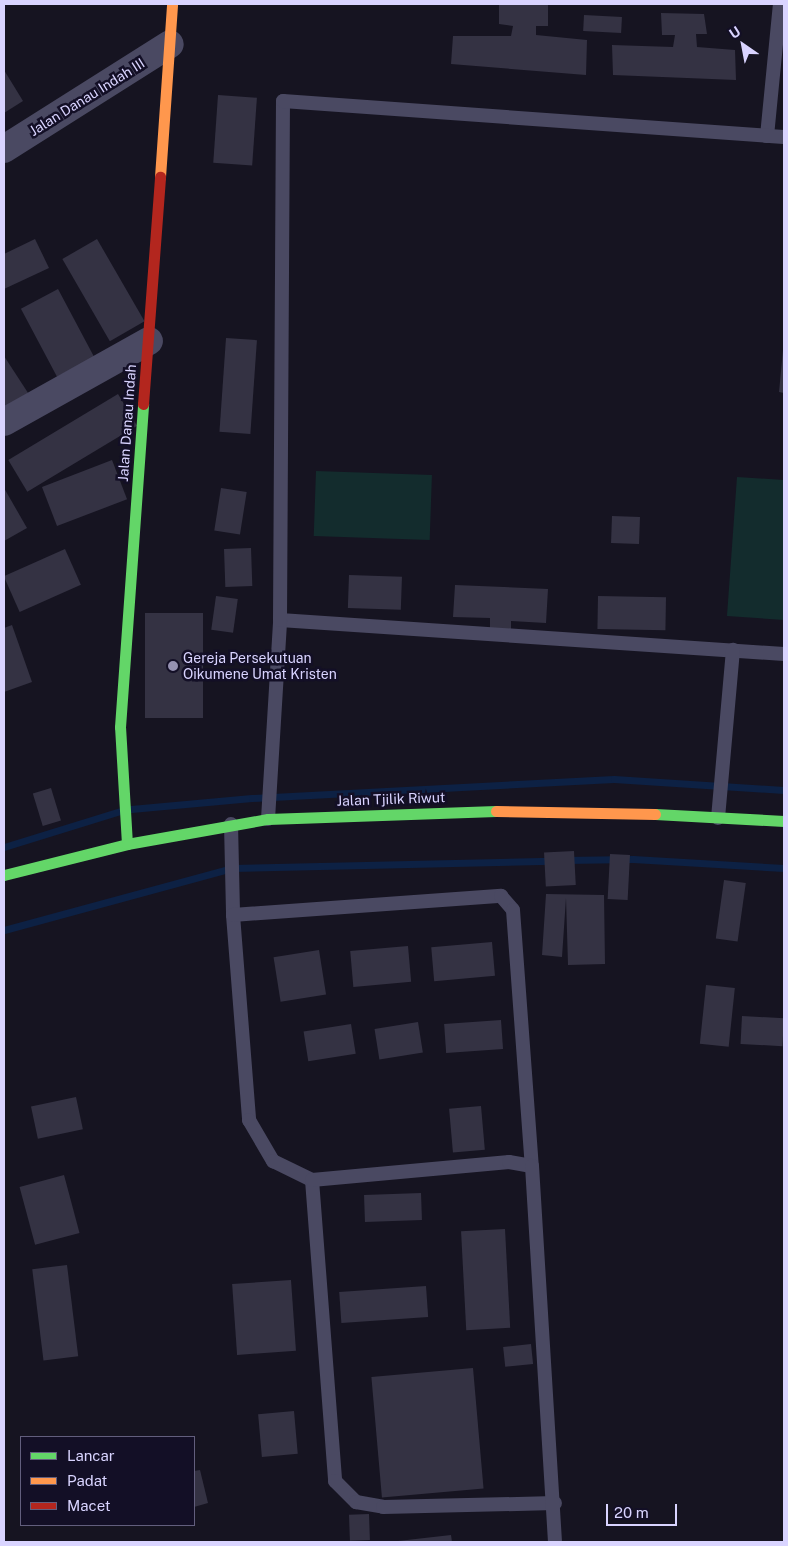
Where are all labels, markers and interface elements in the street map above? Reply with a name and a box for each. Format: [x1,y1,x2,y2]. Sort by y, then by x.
north arrow [718,20,768,70]
text: U [726,23,743,42]
street label: Jalan Danau Indah III [26,55,148,139]
street label: Jalan Danau Indah [115,364,139,482]
place label: Gereja Persekutuan Oikumene Umat Kristen [183,650,337,682]
marker: Gereja Persekutuan Oikumene Umat Kristen [167,660,179,672]
street label: Jalan Tjilik Riwut [336,789,446,809]
legend [20,1436,195,1526]
text: Lancar [67,1447,115,1464]
text: Padat [67,1472,107,1489]
scale bar [608,1494,679,1526]
text: Macet [67,1497,111,1514]
text: 20 m [614,1504,649,1521]

